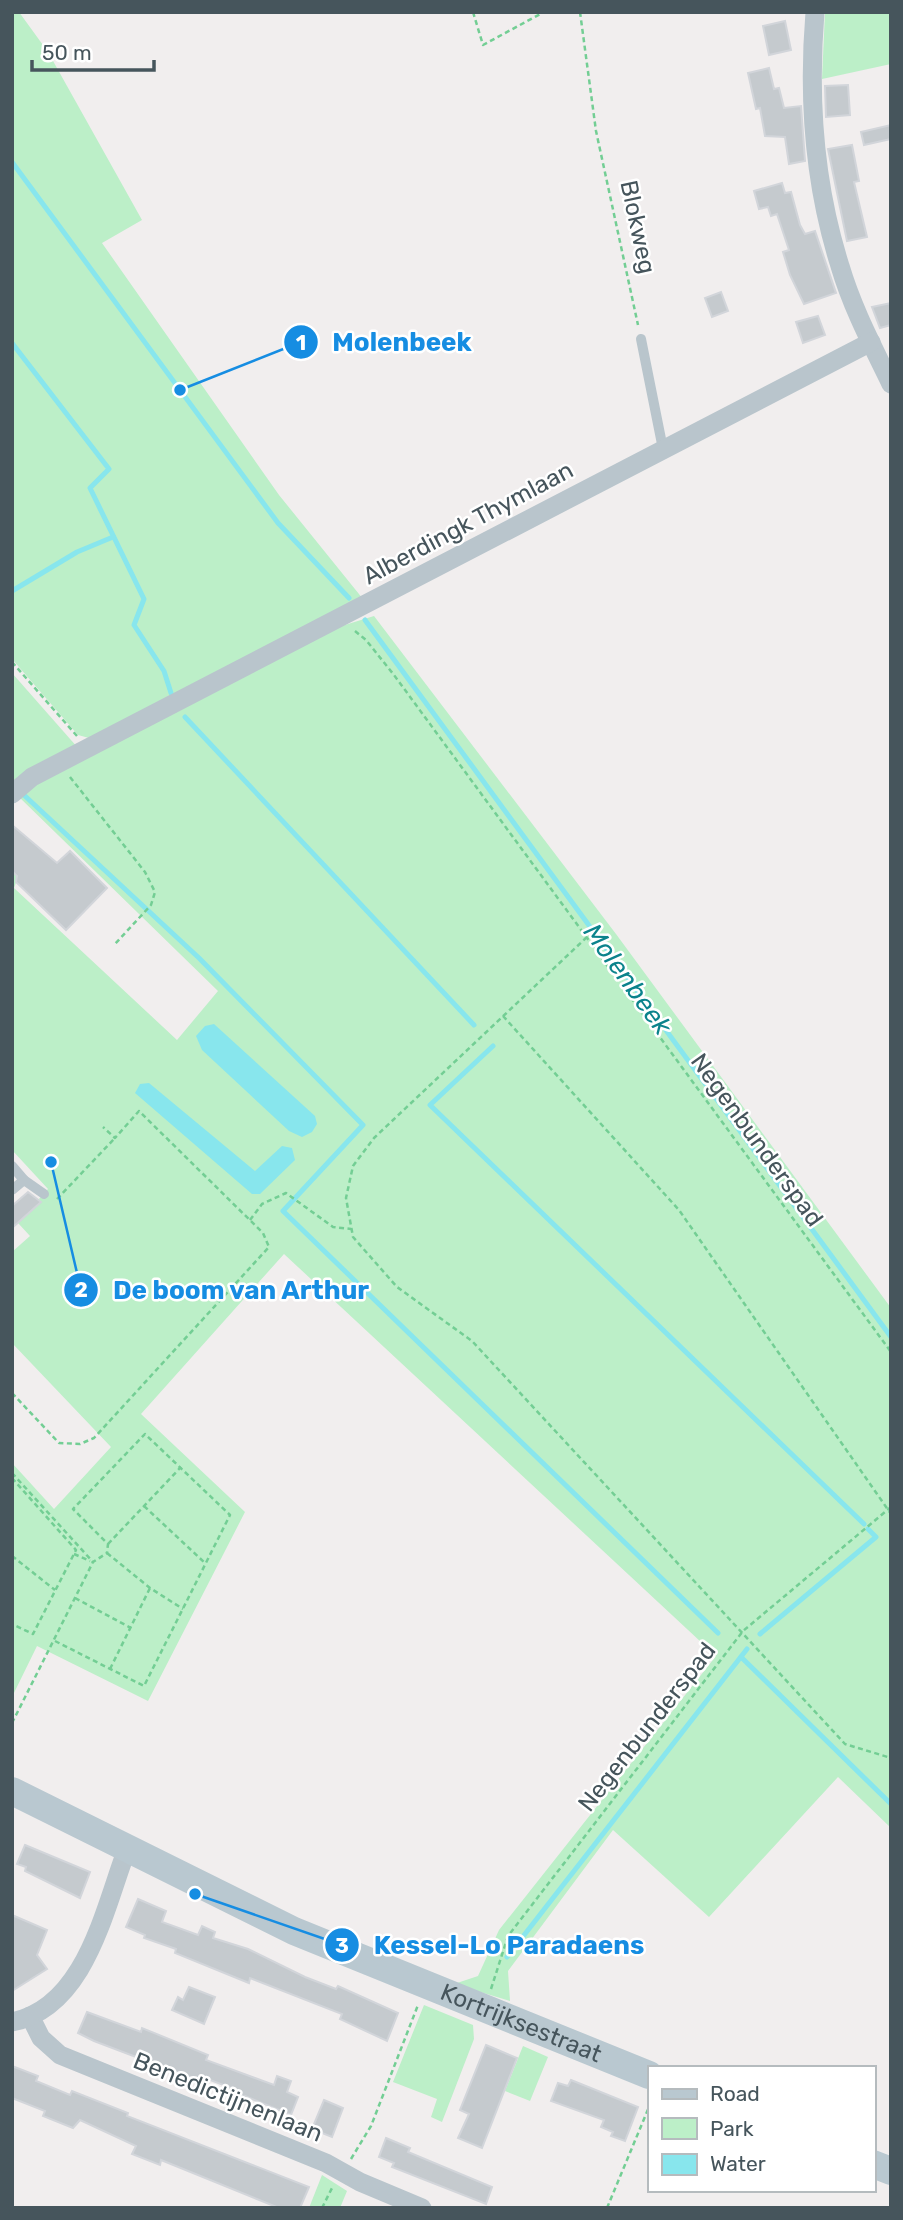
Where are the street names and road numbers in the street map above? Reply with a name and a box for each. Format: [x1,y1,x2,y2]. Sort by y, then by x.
street label: Blokweg [614,178,662,276]
street label: Alberdingk Thymlaan [358,456,578,590]
street label: Negenbunderspad [685,1048,829,1232]
street label: Negenbunderspad [572,1637,722,1817]
street label: Kortrijksestraat [437,1978,606,2068]
street label: Benedictijnenlaan [129,2046,327,2148]

